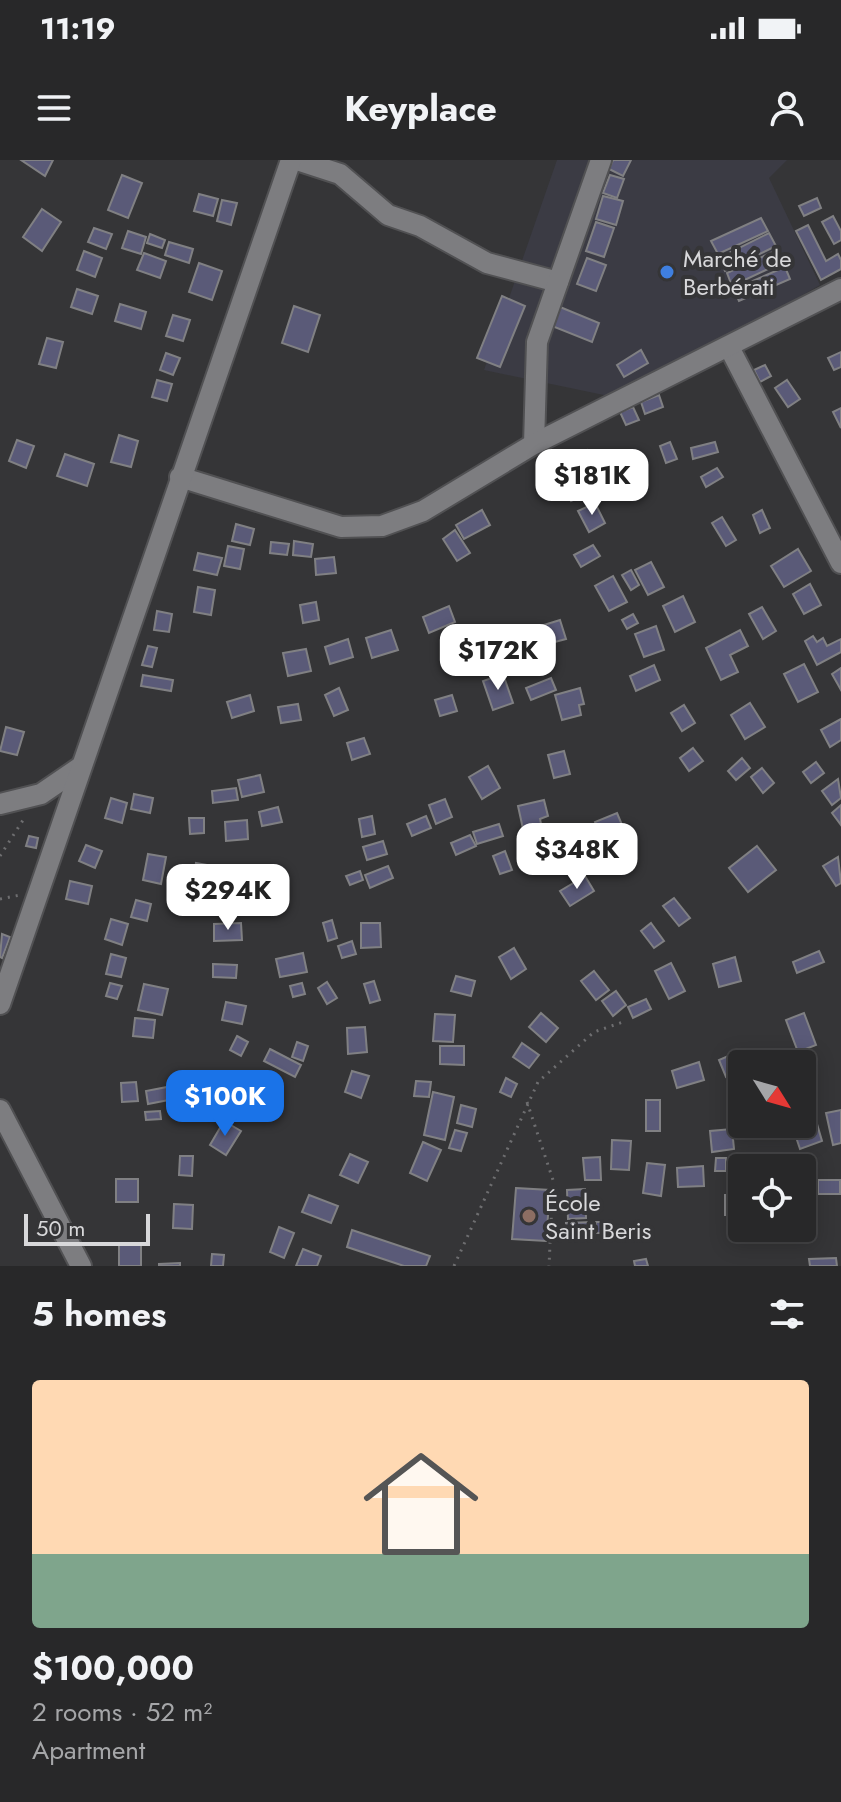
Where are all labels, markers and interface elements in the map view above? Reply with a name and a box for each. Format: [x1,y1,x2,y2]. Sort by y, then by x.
text: 11:19 [40,7,116,50]
text: Keyplace [344,82,497,134]
icon: menu [32,86,76,130]
icon: person [765,86,809,130]
place label: Marché de Berbérati [683,241,792,304]
marker: Marché de Berbérati [658,263,676,281]
pin: $181K [536,449,648,517]
text: $181K [553,456,631,494]
pin: $172K [442,624,554,692]
text: $172K [458,631,538,669]
pin: $348K [521,823,633,891]
text: $348K [535,830,619,868]
pin: $294K [172,864,284,932]
text: $294K [185,871,271,909]
north arrow [728,1050,816,1138]
map controls [728,1050,816,1242]
pin: $100K [169,1070,281,1138]
text: $100K [184,1077,266,1115]
button: locate [728,1154,816,1242]
place label: École Saint Beris [545,1185,651,1248]
marker: École Saint Beris [520,1207,538,1225]
scale bar [24,1210,150,1246]
text: 50 m [36,1212,85,1244]
text: 5 homes [32,1290,166,1339]
icon: filters [765,1292,809,1336]
icon: home [349,1432,493,1576]
text: $100,000 [32,1644,194,1693]
text: 2 rooms · 52 m² [32,1693,212,1731]
text: Apartment [32,1731,145,1769]

